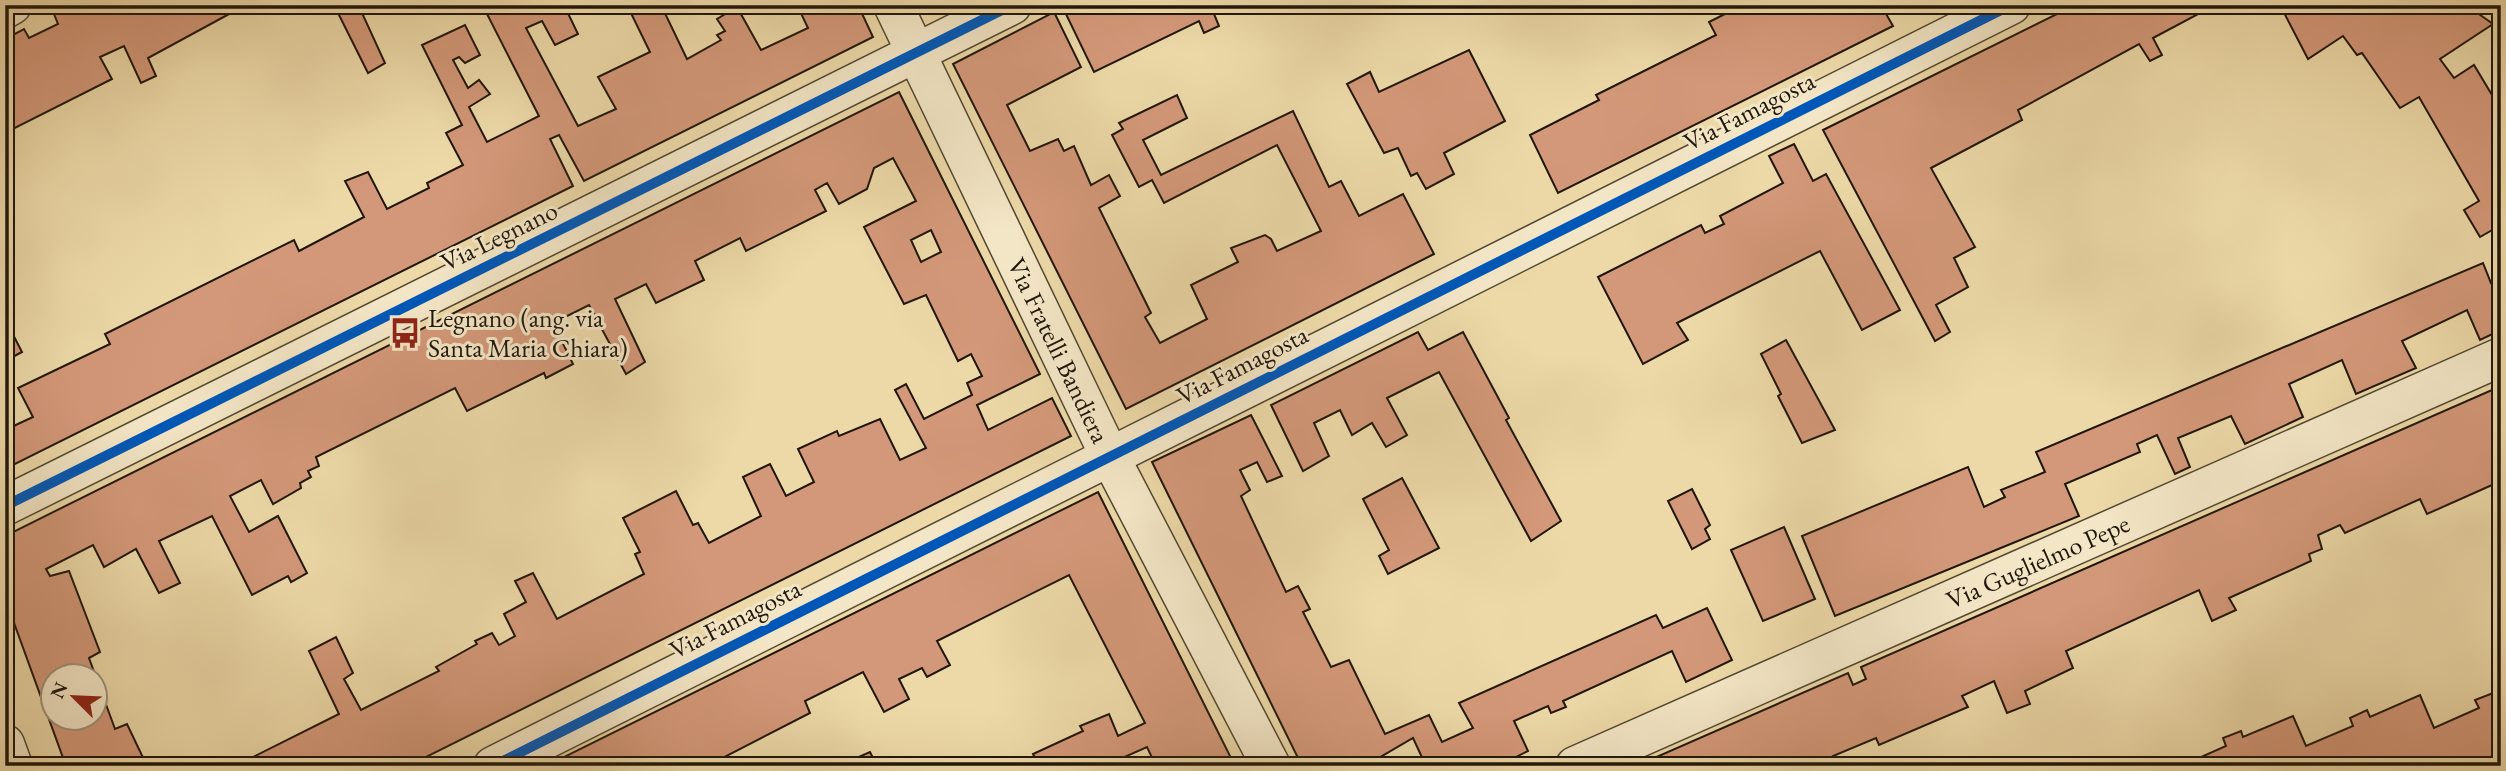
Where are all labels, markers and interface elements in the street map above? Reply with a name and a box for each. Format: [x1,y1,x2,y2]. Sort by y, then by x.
street label: Via Famagosta [1677,63,1821,159]
street label: Via Legnano [435,193,563,279]
street label: Via Fratelli Bandiera [1000,252,1118,449]
place label: Legnano (ang. via Santa Maria Chiara) [428,301,628,365]
bus stop icon: Legnano (ang. via Santa Maria Chiara) [388,316,422,350]
street label: Via Famagosta [1170,317,1314,413]
street label: Via Guglielmo Pepe [1941,506,2135,617]
street label: Via Famagosta [663,571,807,667]
north arrow [38,662,108,732]
text: N [44,678,74,702]

